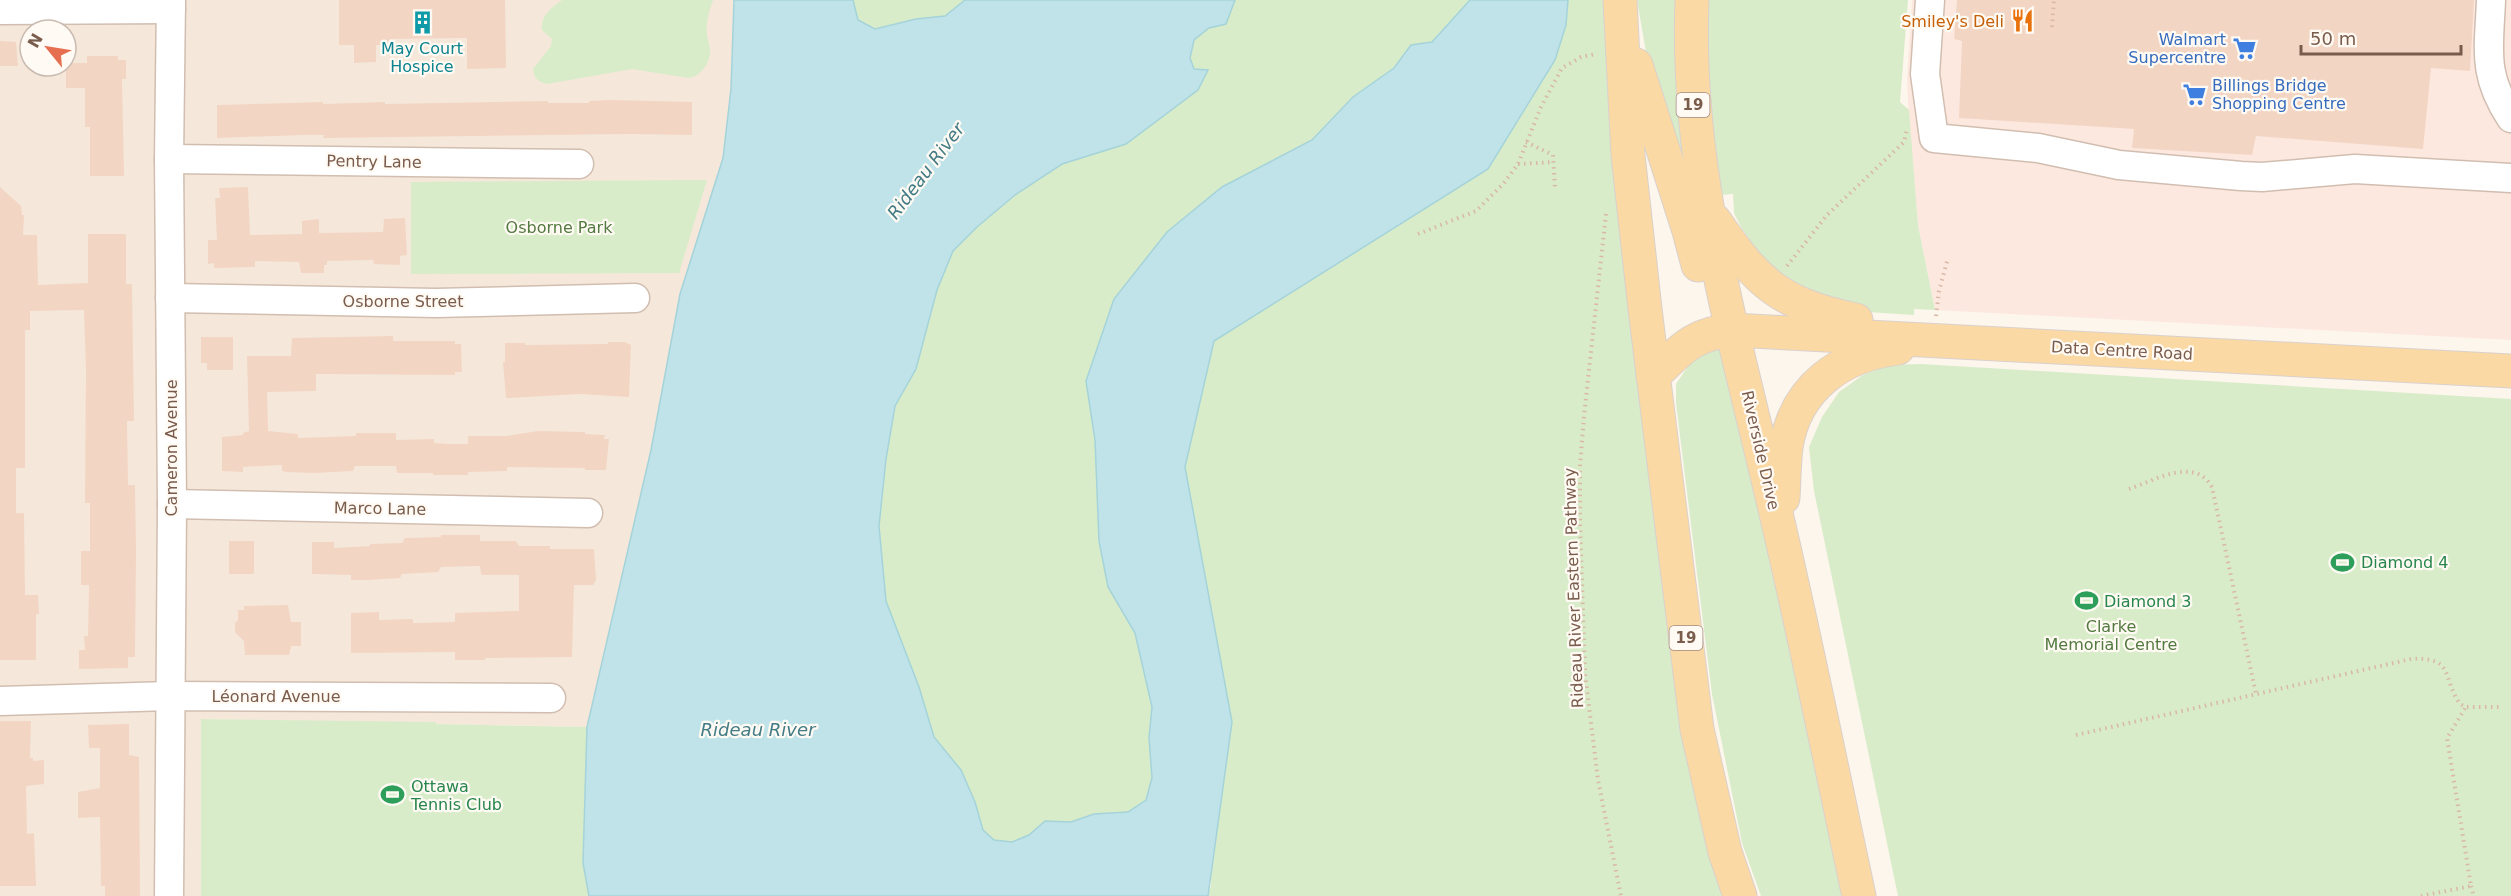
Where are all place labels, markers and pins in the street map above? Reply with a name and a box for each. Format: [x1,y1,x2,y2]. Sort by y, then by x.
restaurant icon: Smiley's Deli [2009,8,2035,34]
building icon: May Court Hospice [409,10,435,36]
place label: Smiley's Deli [1901,12,2004,31]
place label: Walmart Supercentre [2128,30,2226,67]
supermarket icon: Walmart Supercentre [2231,35,2257,61]
place label: May Court Hospice [381,39,463,76]
place label: Billings Bridge Shopping Centre [2212,76,2346,113]
supermarket icon: Billings Bridge Shopping Centre [2181,81,2207,107]
sports icon: Diamond 4 [2330,549,2356,575]
place label: Diamond 4 [2361,553,2449,572]
sports icon: Diamond 3 [2073,588,2099,614]
place label: Diamond 3 [2104,592,2192,611]
place label: Ottawa Tennis Club [410,777,502,814]
sports icon: Ottawa Tennis Club [380,782,406,808]

